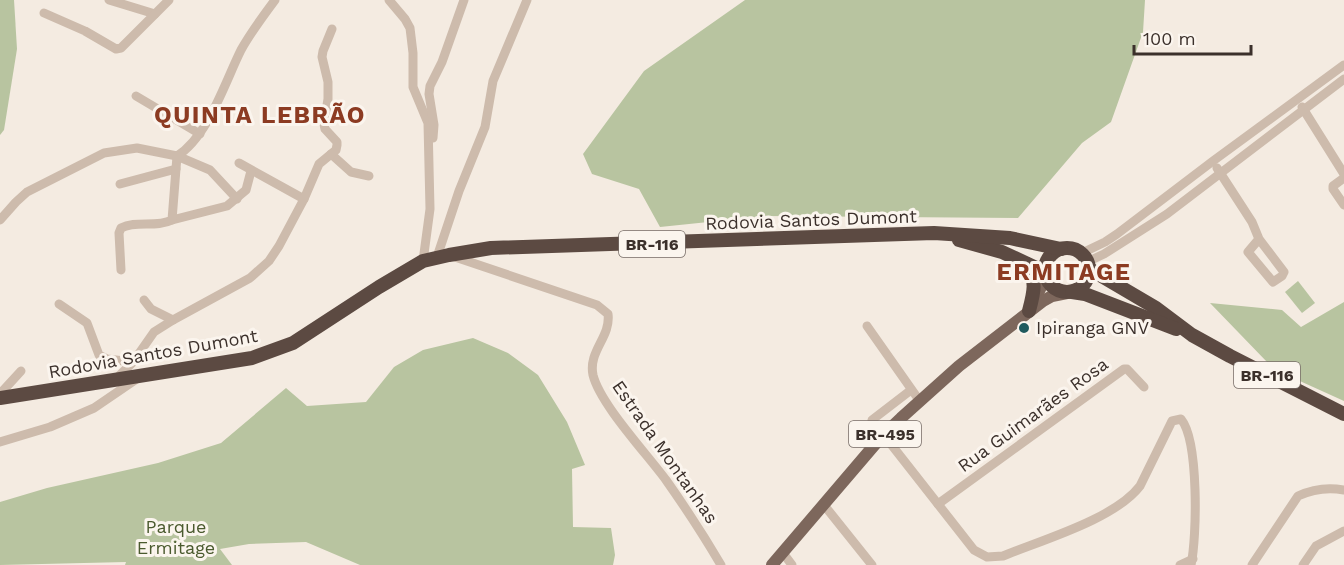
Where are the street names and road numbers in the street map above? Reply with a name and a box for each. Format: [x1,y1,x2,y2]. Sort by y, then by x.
street label: Rodovia Santos Dumont [705,205,918,234]
road number: BR-116 [619,231,685,257]
street label: Rodovia Santos Dumont [47,325,259,382]
street label: Rua Guimarães Rosa [954,353,1112,476]
road number: BR-116 [1234,362,1300,388]
street label: Estrada Montanhas [608,376,723,527]
road number: BR-495 [849,421,921,447]

